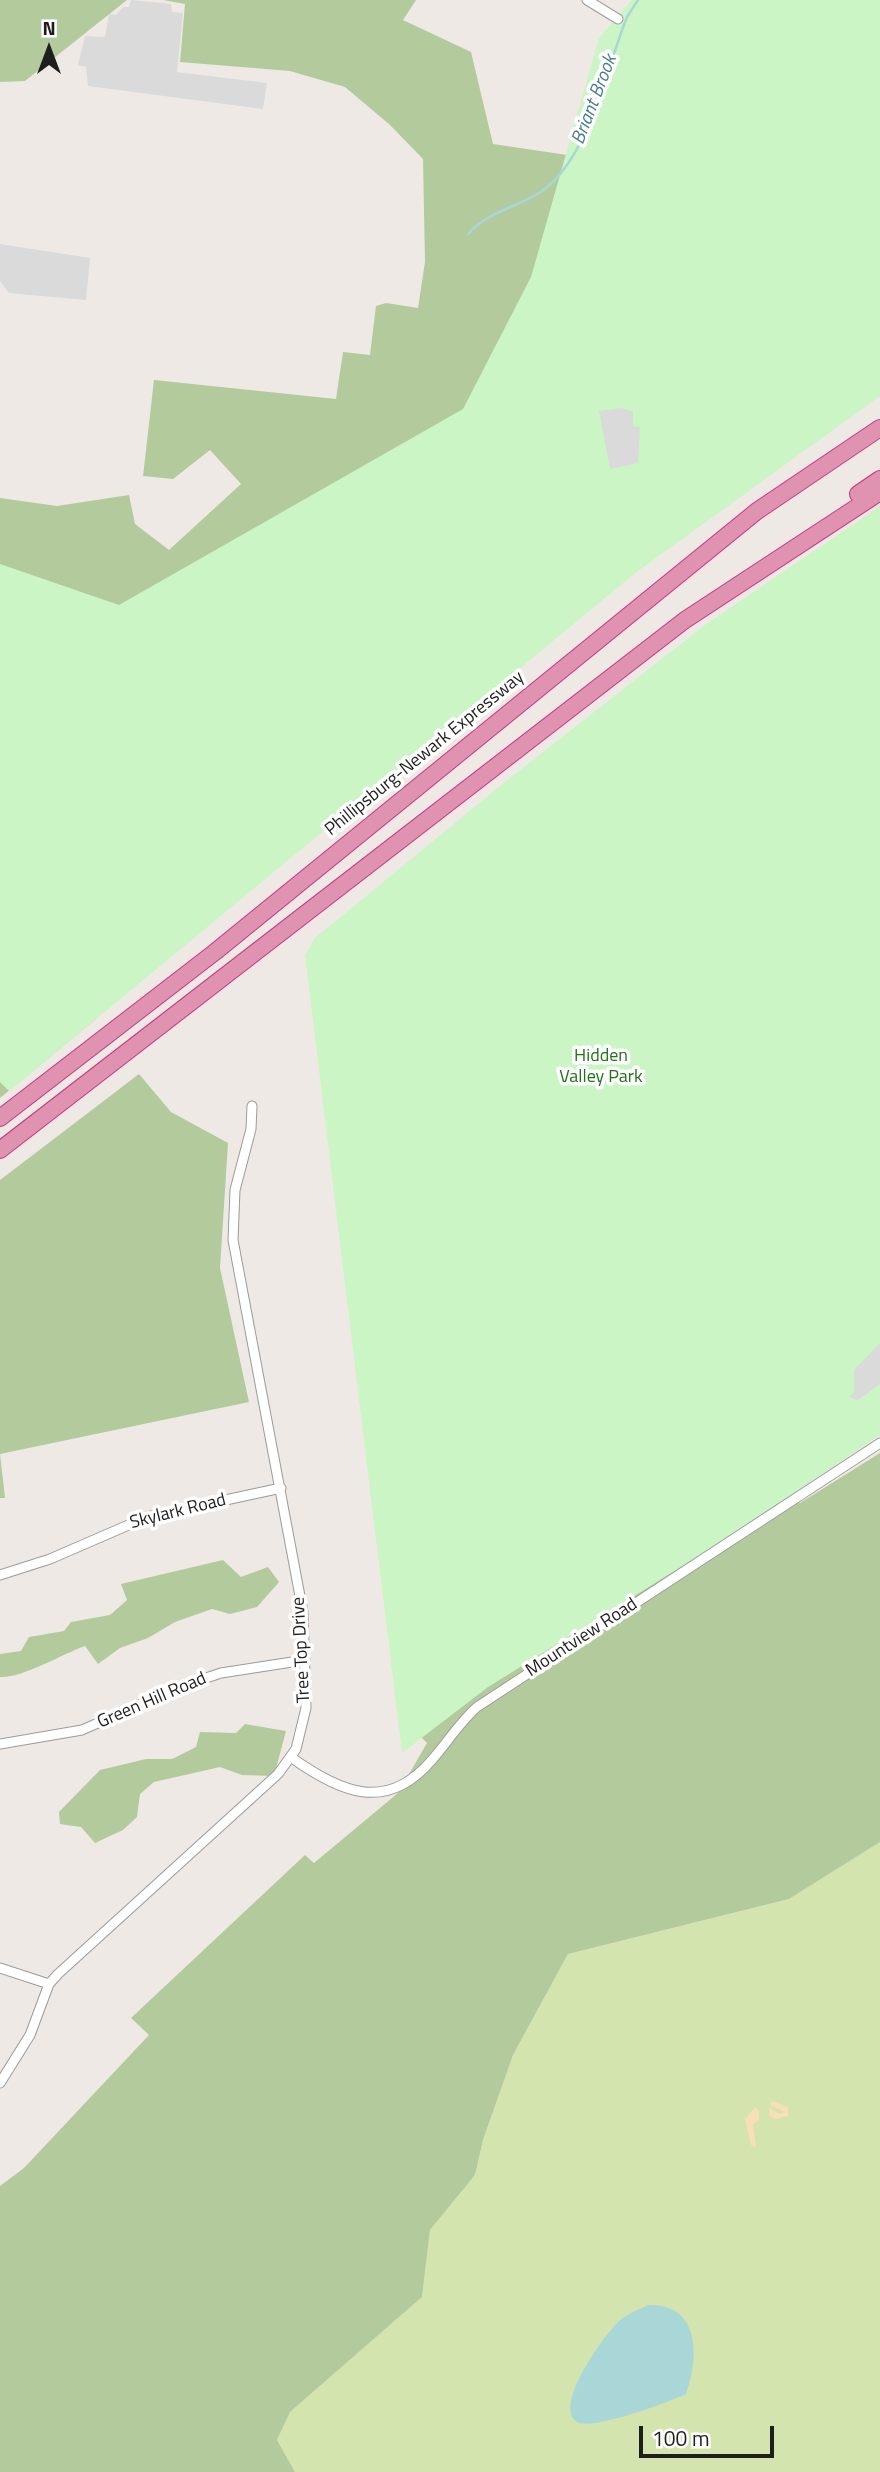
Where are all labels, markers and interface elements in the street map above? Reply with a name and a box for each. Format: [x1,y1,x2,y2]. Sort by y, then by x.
text: N [42,13,56,42]
north arrow [14,14,84,84]
water label: Briant Brook [568,52,622,148]
street label: Phillipsburg-Newark Expressway [321,667,529,841]
park label: Hidden Valley Park [559,1046,643,1088]
street label: Skylark Road [128,1490,228,1534]
street label: Mountview Road [522,1594,642,1682]
street label: Tree Top Drive [288,1596,316,1704]
street label: Green Hill Road [94,1668,210,1734]
scale bar [642,2412,777,2456]
text: 100 m [652,2422,709,2454]

